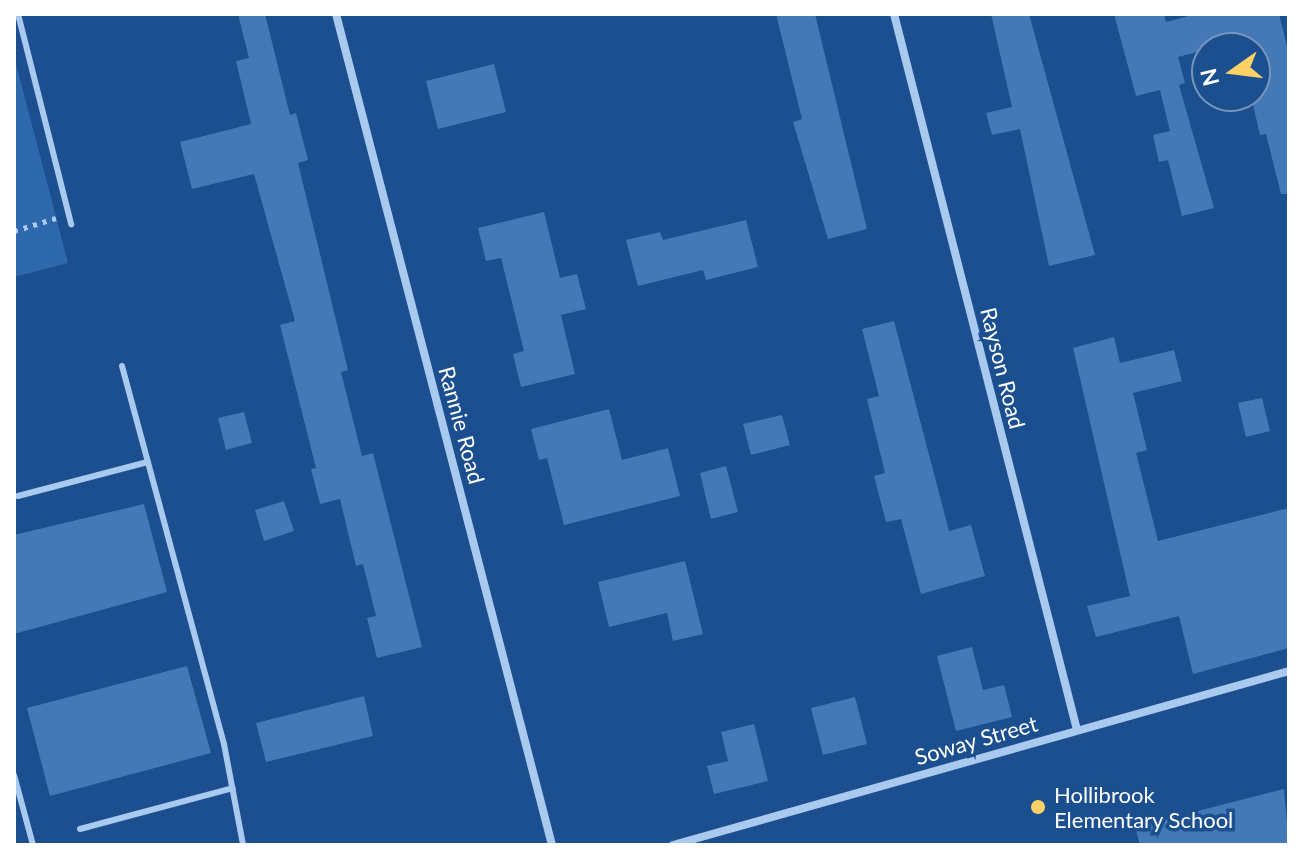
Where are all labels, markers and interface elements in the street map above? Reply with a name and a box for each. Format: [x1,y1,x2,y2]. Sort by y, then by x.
north arrow [1191,32,1271,112]
text: N [1194,66,1224,89]
street label: Rayson Road [975,305,1031,431]
street label: Rannie Road [434,363,490,487]
street label: Soway Street [911,710,1041,770]
place label: Hollibrook Elementary School [1054,781,1234,832]
marker: Hollibrook Elementary School [1029,798,1047,816]

